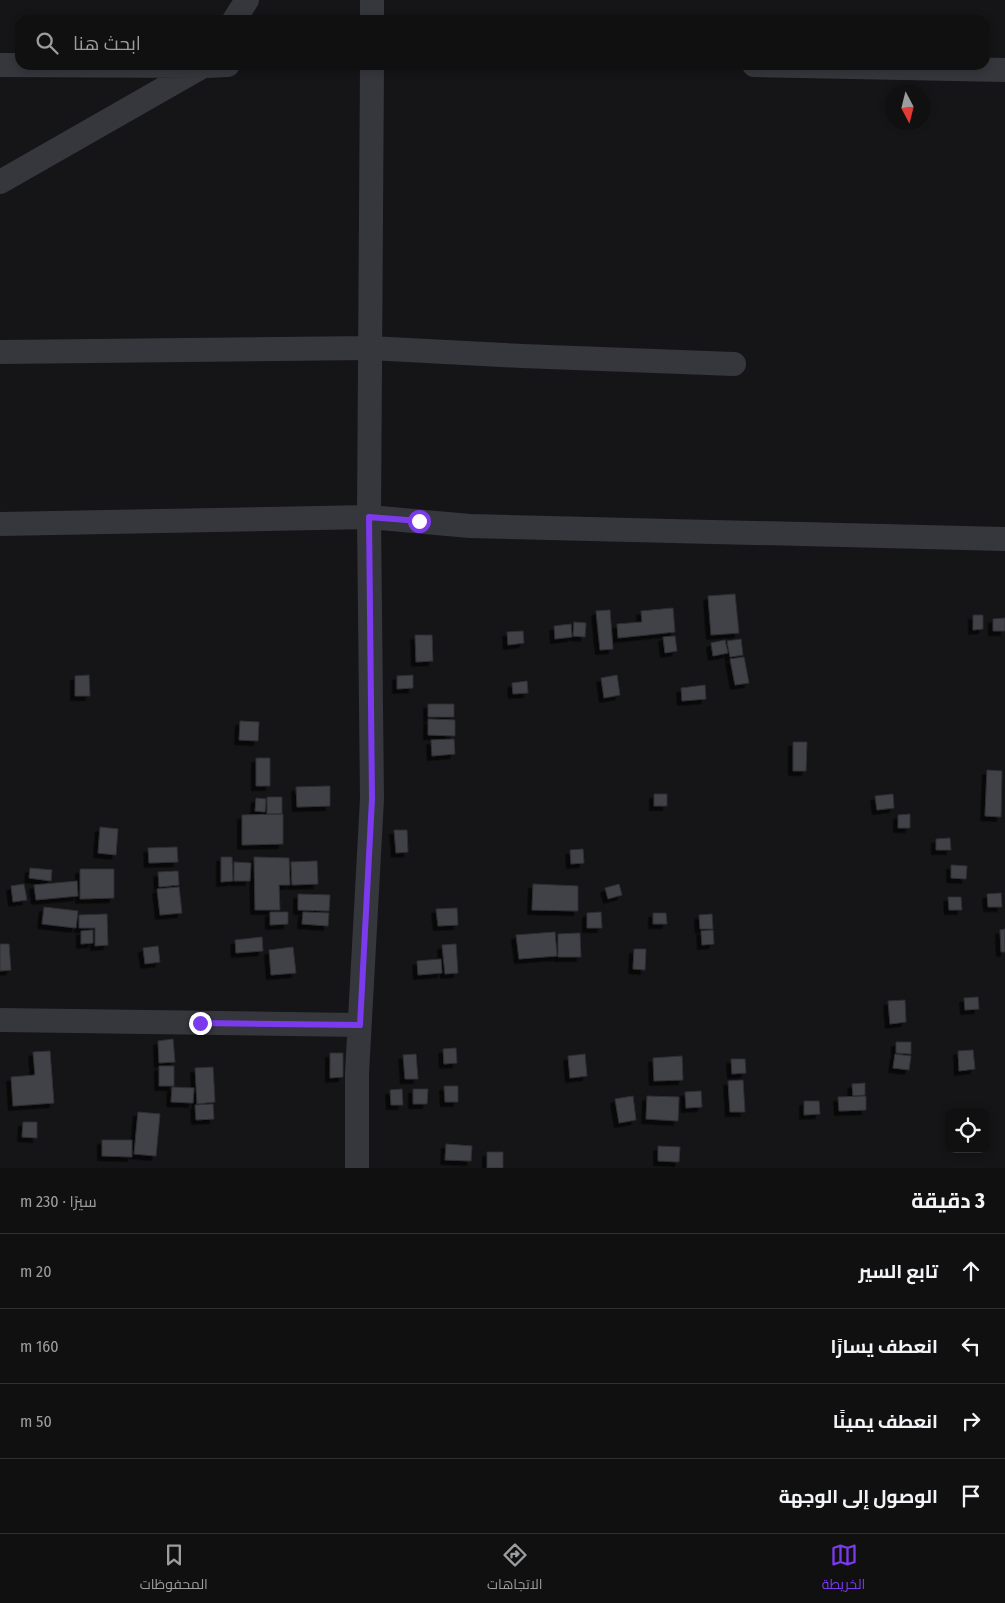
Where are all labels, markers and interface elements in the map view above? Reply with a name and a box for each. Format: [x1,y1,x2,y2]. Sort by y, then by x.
search box [15,15,990,70]
icon: search [33,29,61,57]
text: ابحث هنا [73,32,141,55]
north arrow [885,85,930,130]
route start [408,510,431,533]
route end [189,1012,212,1035]
map controls [945,1108,990,1153]
button: locate [945,1108,990,1153]
text: 3 دقيقة [911,1188,985,1214]
text: سيرًا · 230 m [20,1192,97,1211]
icon: ahead [957,1257,985,1285]
text: تابع السير [859,1260,938,1283]
text: 20 m [20,1262,51,1281]
icon: left [957,1332,985,1360]
text: انعطف يسارًا [830,1335,938,1358]
text: 160 m [20,1337,59,1356]
icon: right [957,1407,985,1435]
text: انعطف يمينًا [833,1410,938,1433]
text: 50 m [20,1412,52,1431]
icon: arrive [957,1482,985,1510]
text: الوصول إلى الوجهة [779,1485,938,1508]
tab: المحفوظات [140,1541,208,1597]
tab: الاتجاهات [487,1541,542,1597]
tab: الخريطة [822,1541,865,1597]

